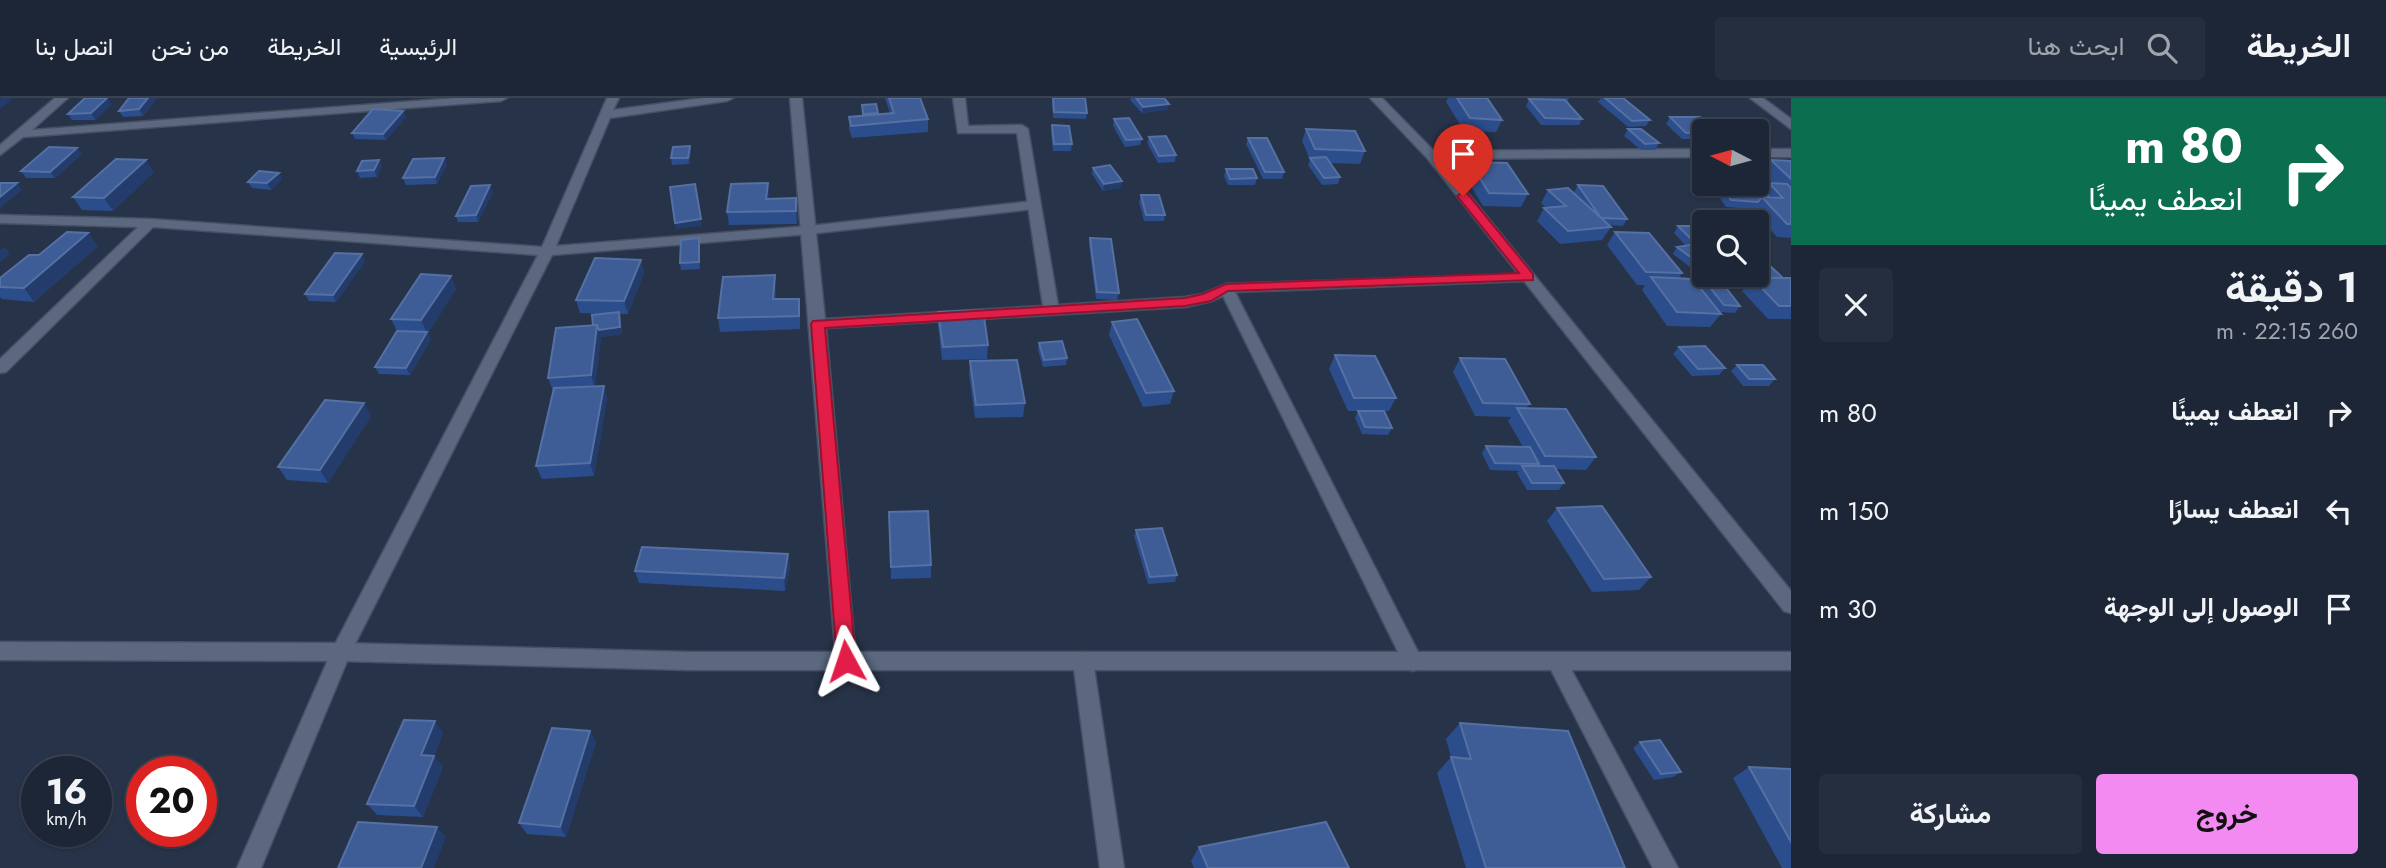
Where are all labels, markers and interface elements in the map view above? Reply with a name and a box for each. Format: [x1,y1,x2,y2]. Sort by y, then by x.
search box [1715,17,2205,80]
text: الخريطة [2247,22,2351,69]
text: ابحث هنا [2028,27,2125,65]
text: اتصل بنا [35,29,113,64]
text: من نحن [151,29,229,64]
text: الخريطة [267,29,341,64]
text: الرئيسية [379,29,457,64]
icon: search [2143,29,2181,67]
text: 80 m [2125,111,2243,181]
north arrow [1692,119,1769,196]
map controls [1692,119,1769,287]
pin [1433,124,1493,196]
icon: right [2267,126,2358,217]
icon: arrive [1444,135,1482,173]
text: انعطف يمينًا [2088,176,2243,222]
button: search [1692,210,1769,287]
text: 1 دقيقة [2225,257,2358,318]
button: close [1819,268,1893,342]
text: 260 m · 22:15 [2216,314,2358,348]
text: انعطف يمينًا [2171,392,2299,430]
text: 80 m [1819,394,1877,432]
icon: right [2320,394,2358,432]
text: انعطف يسارًا [2168,490,2299,528]
text: 150 m [1819,492,1889,530]
icon: left [2320,492,2358,530]
text: الوصول إلى الوجهة [2104,588,2299,626]
text: 30 m [1819,590,1877,628]
icon: arrive [2320,590,2358,628]
position arrow [809,624,883,698]
speed limit sign: 20 [126,756,217,847]
text: 16 [46,767,87,817]
button: مشاركة [1819,774,2082,854]
button: خروج [2096,774,2358,854]
text: km/h [46,806,87,832]

